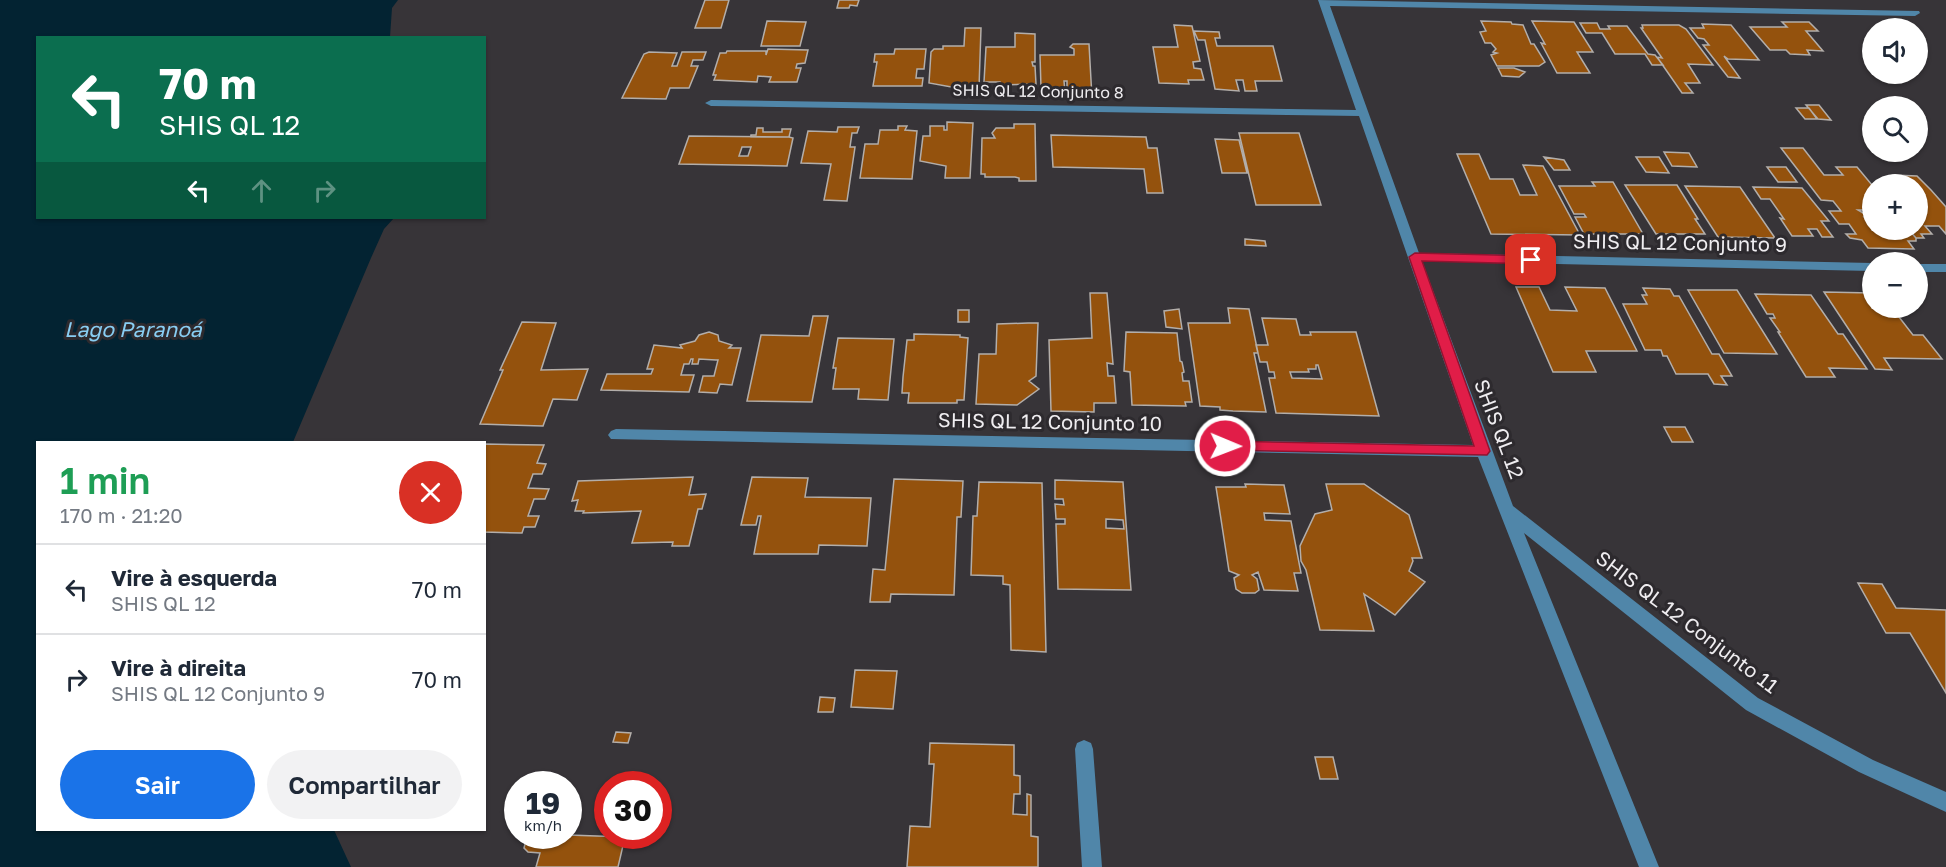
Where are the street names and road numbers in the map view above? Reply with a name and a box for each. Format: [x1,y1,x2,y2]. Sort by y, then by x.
street label: SHIS QL 12 Conjunto 8 [952,80,1124,102]
street label: SHIS QL 12 Conjunto 9 [1573,228,1787,256]
street label: SHIS QL 12 [1470,376,1530,482]
street label: SHIS QL 12 Conjunto 10 [938,407,1162,435]
street label: SHIS QL 12 Conjunto 11 [1592,545,1783,698]

